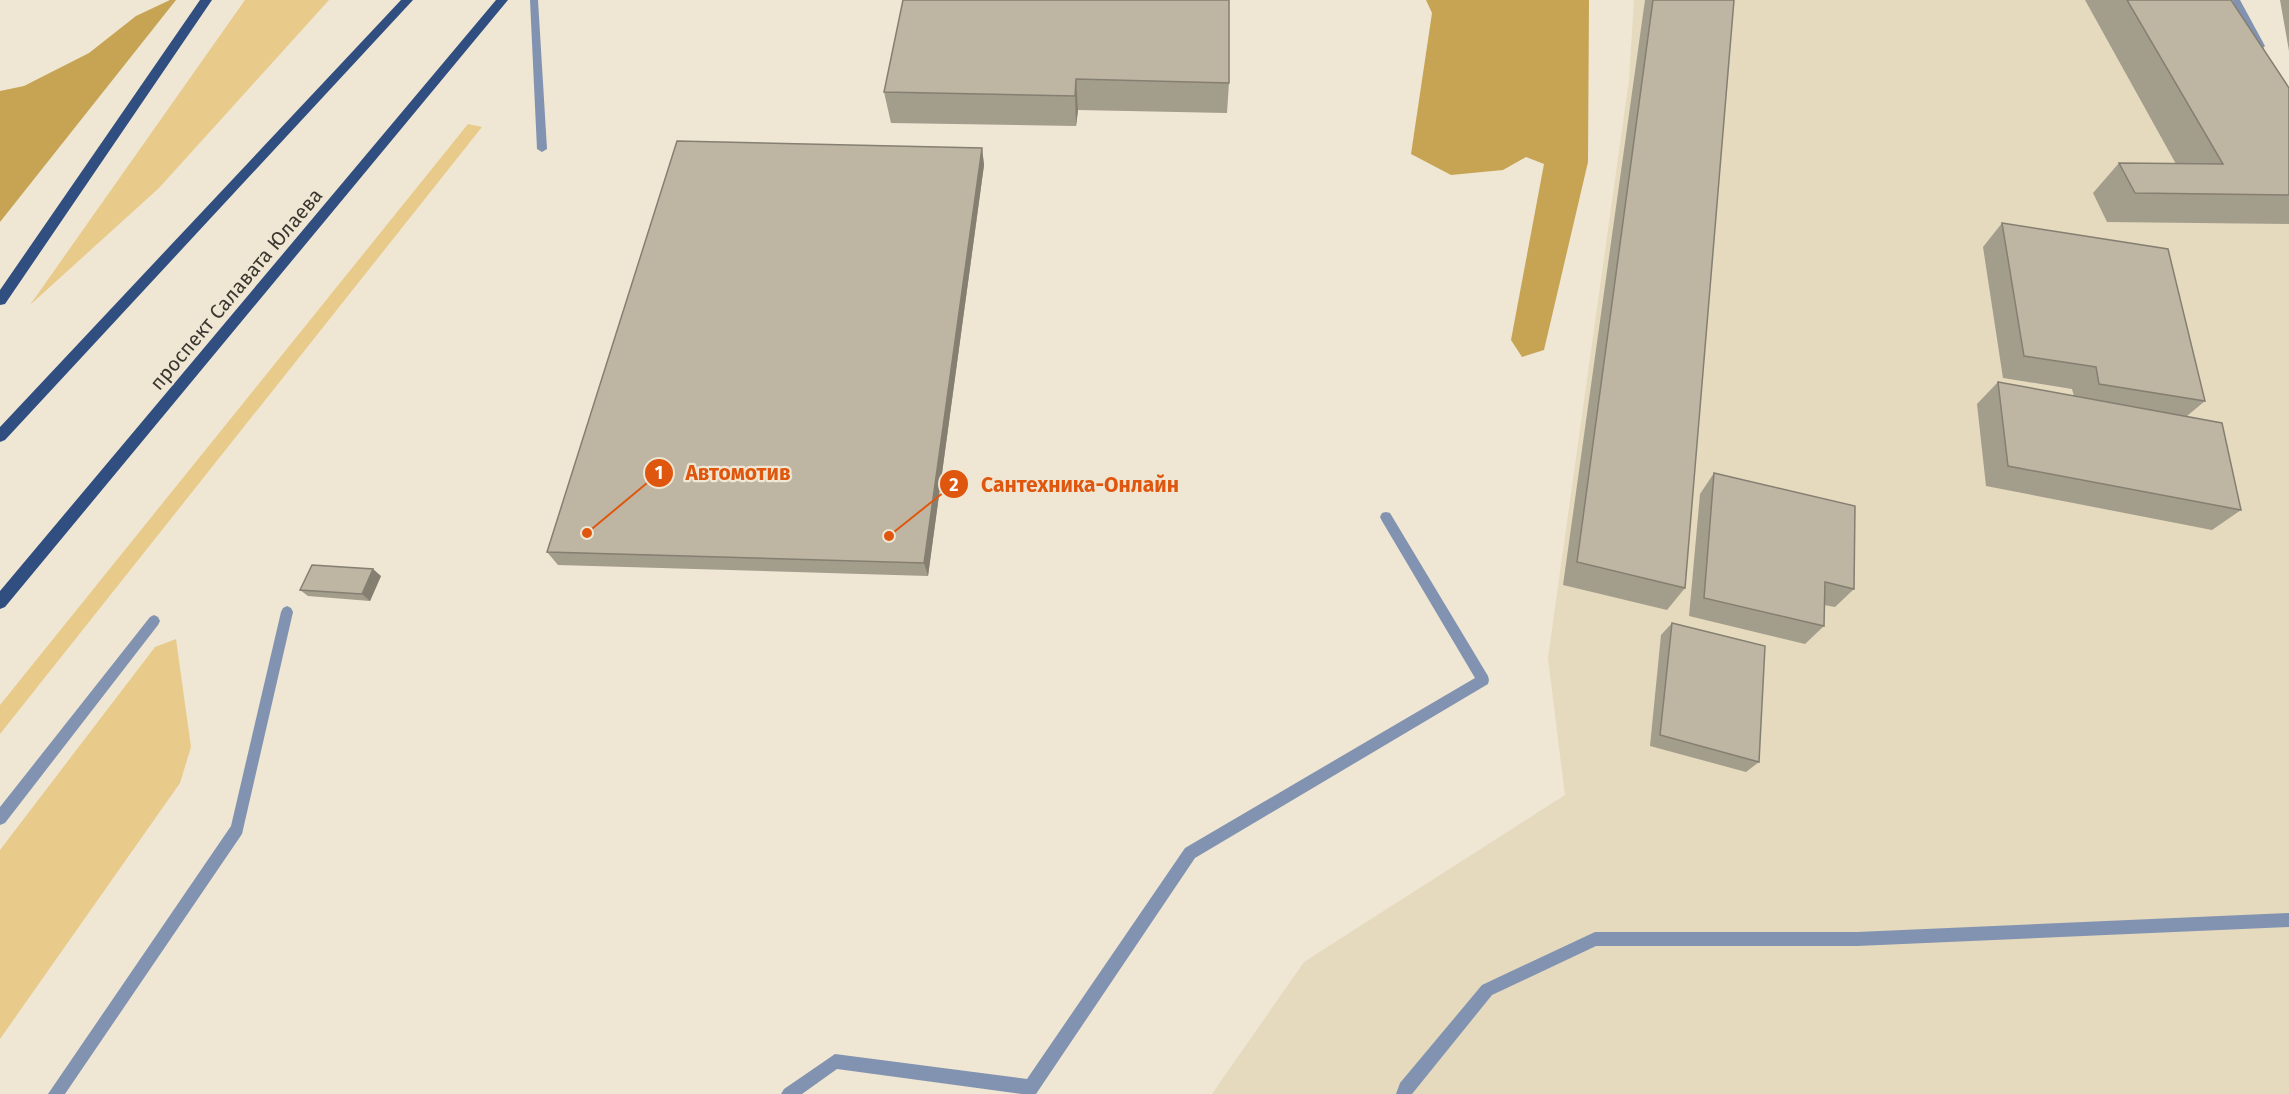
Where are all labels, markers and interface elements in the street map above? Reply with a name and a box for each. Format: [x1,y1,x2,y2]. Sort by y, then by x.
street label: проспект Салавата Юлаева [145,183,327,395]
callout: Автомотив [644,453,803,492]
text: Автомотив [684,460,791,486]
text: 1 [655,462,663,484]
callout: Сантехника-Онлайн [939,465,1191,504]
text: Сантехника-Онлайн [981,472,1179,498]
text: 2 [949,474,959,496]

